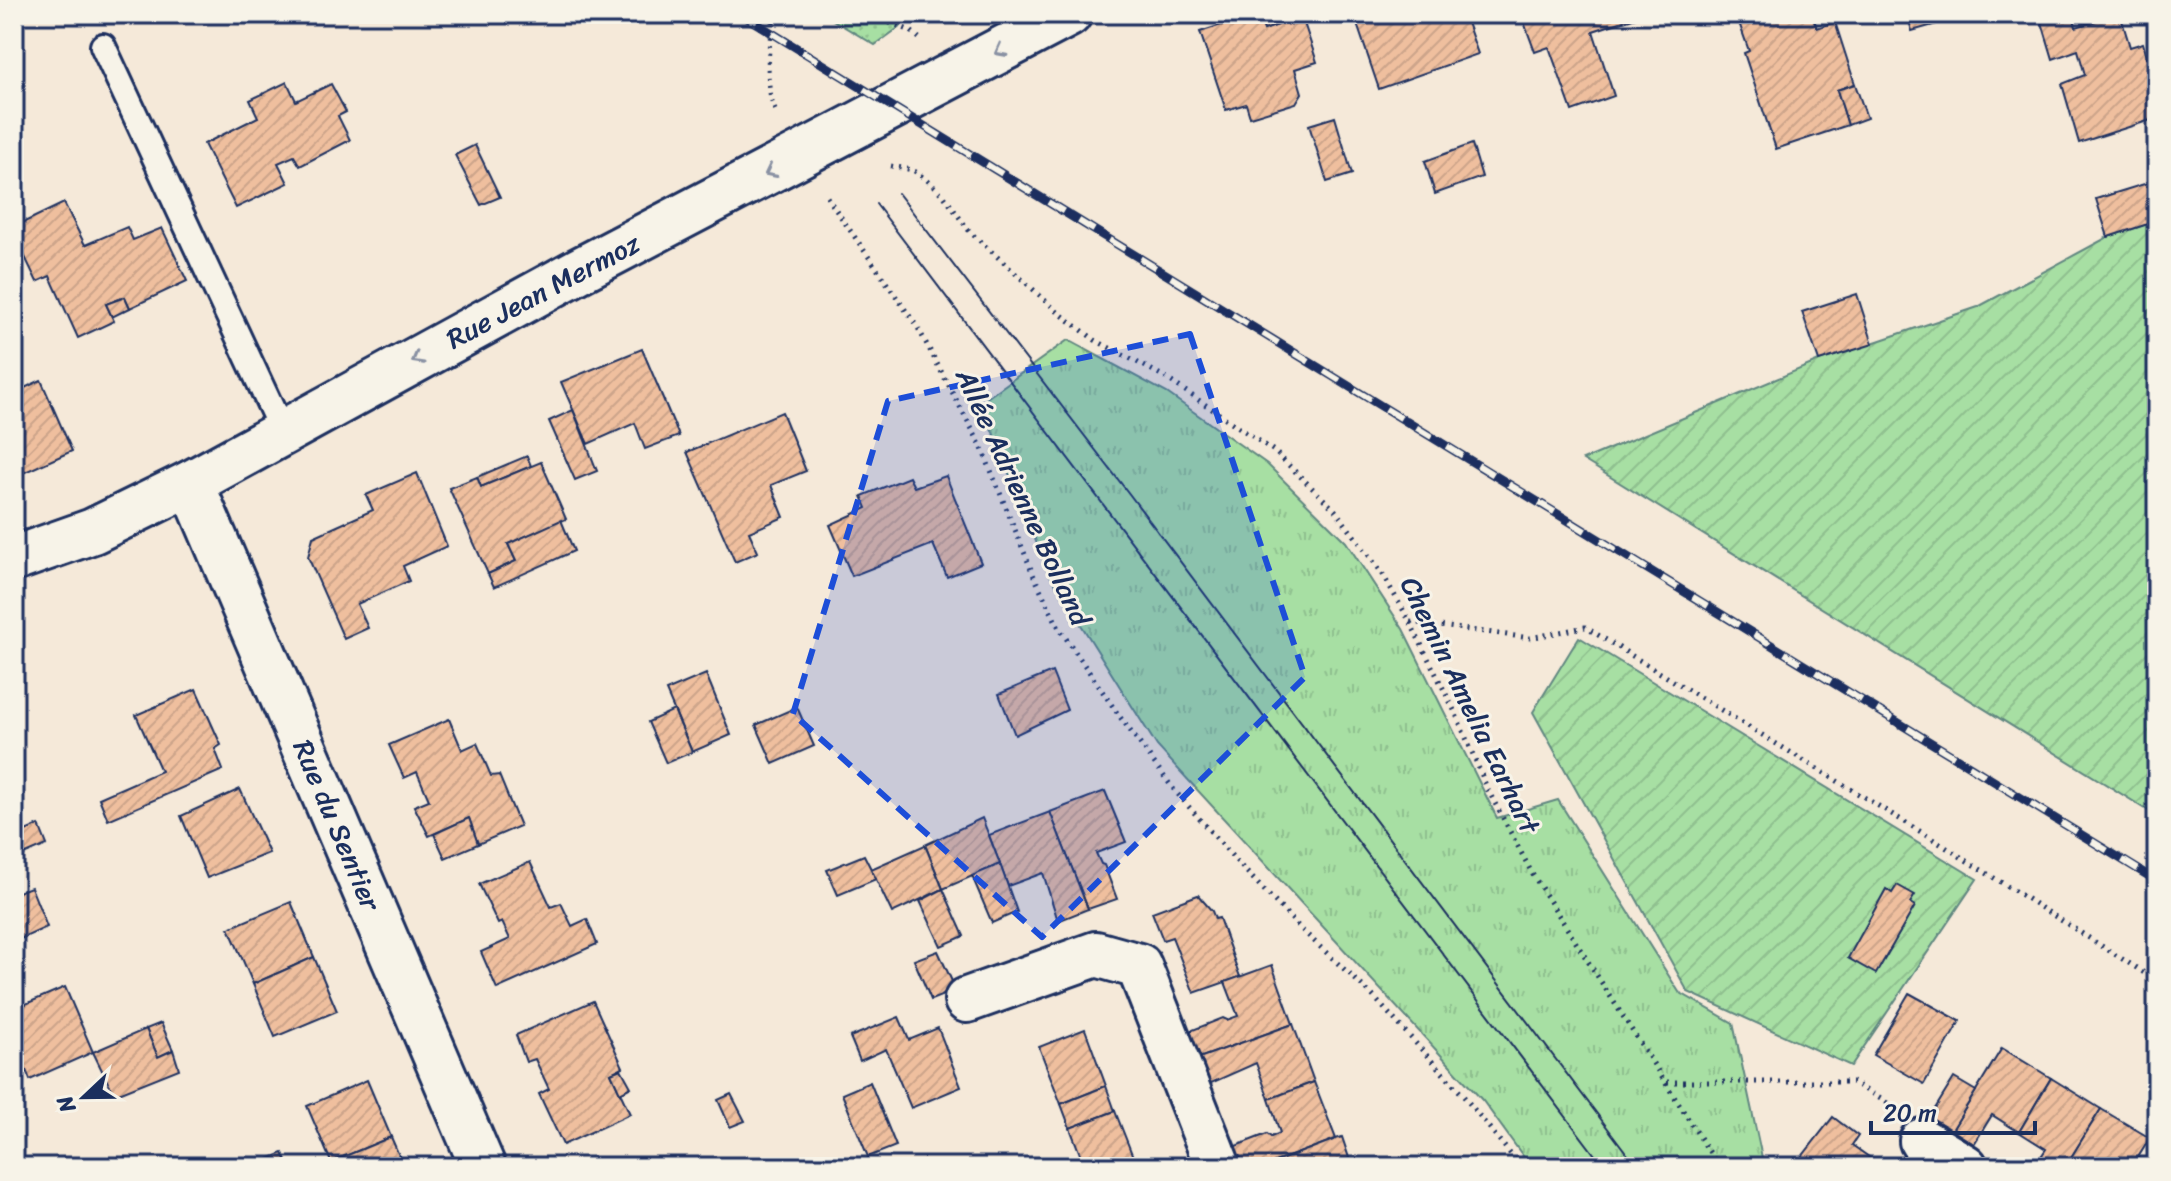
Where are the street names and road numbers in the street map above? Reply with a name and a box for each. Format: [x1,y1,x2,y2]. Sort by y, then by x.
street label: Rue Jean Mermoz [437,219,650,363]
street label: Allée Adrienne Bolland [941,359,1105,636]
street label: Chemin Amelia Earhart [1386,568,1554,844]
street label: Rue du Sentier [279,732,396,920]

